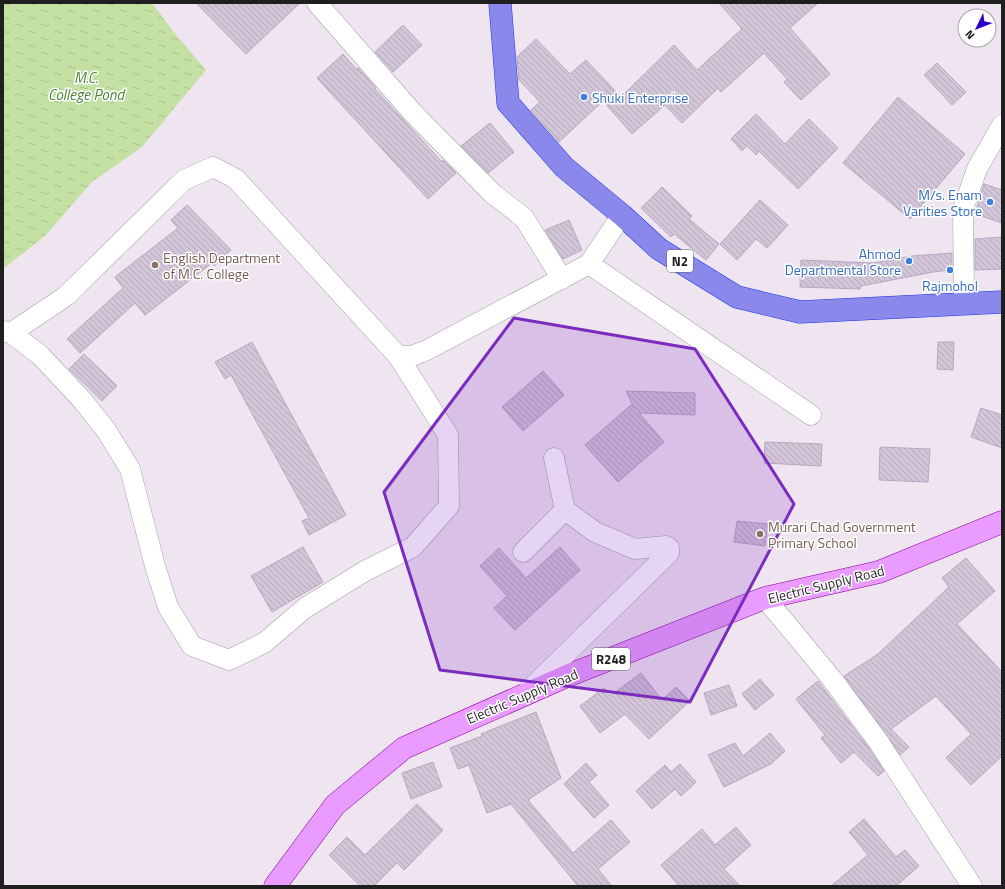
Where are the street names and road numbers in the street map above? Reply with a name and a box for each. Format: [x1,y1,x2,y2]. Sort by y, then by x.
road number: N2 [667,250,693,272]
street label: Electric Supply Road [766,559,886,609]
road number: R248 [592,648,630,670]
street label: Electric Supply Road [463,663,581,729]

